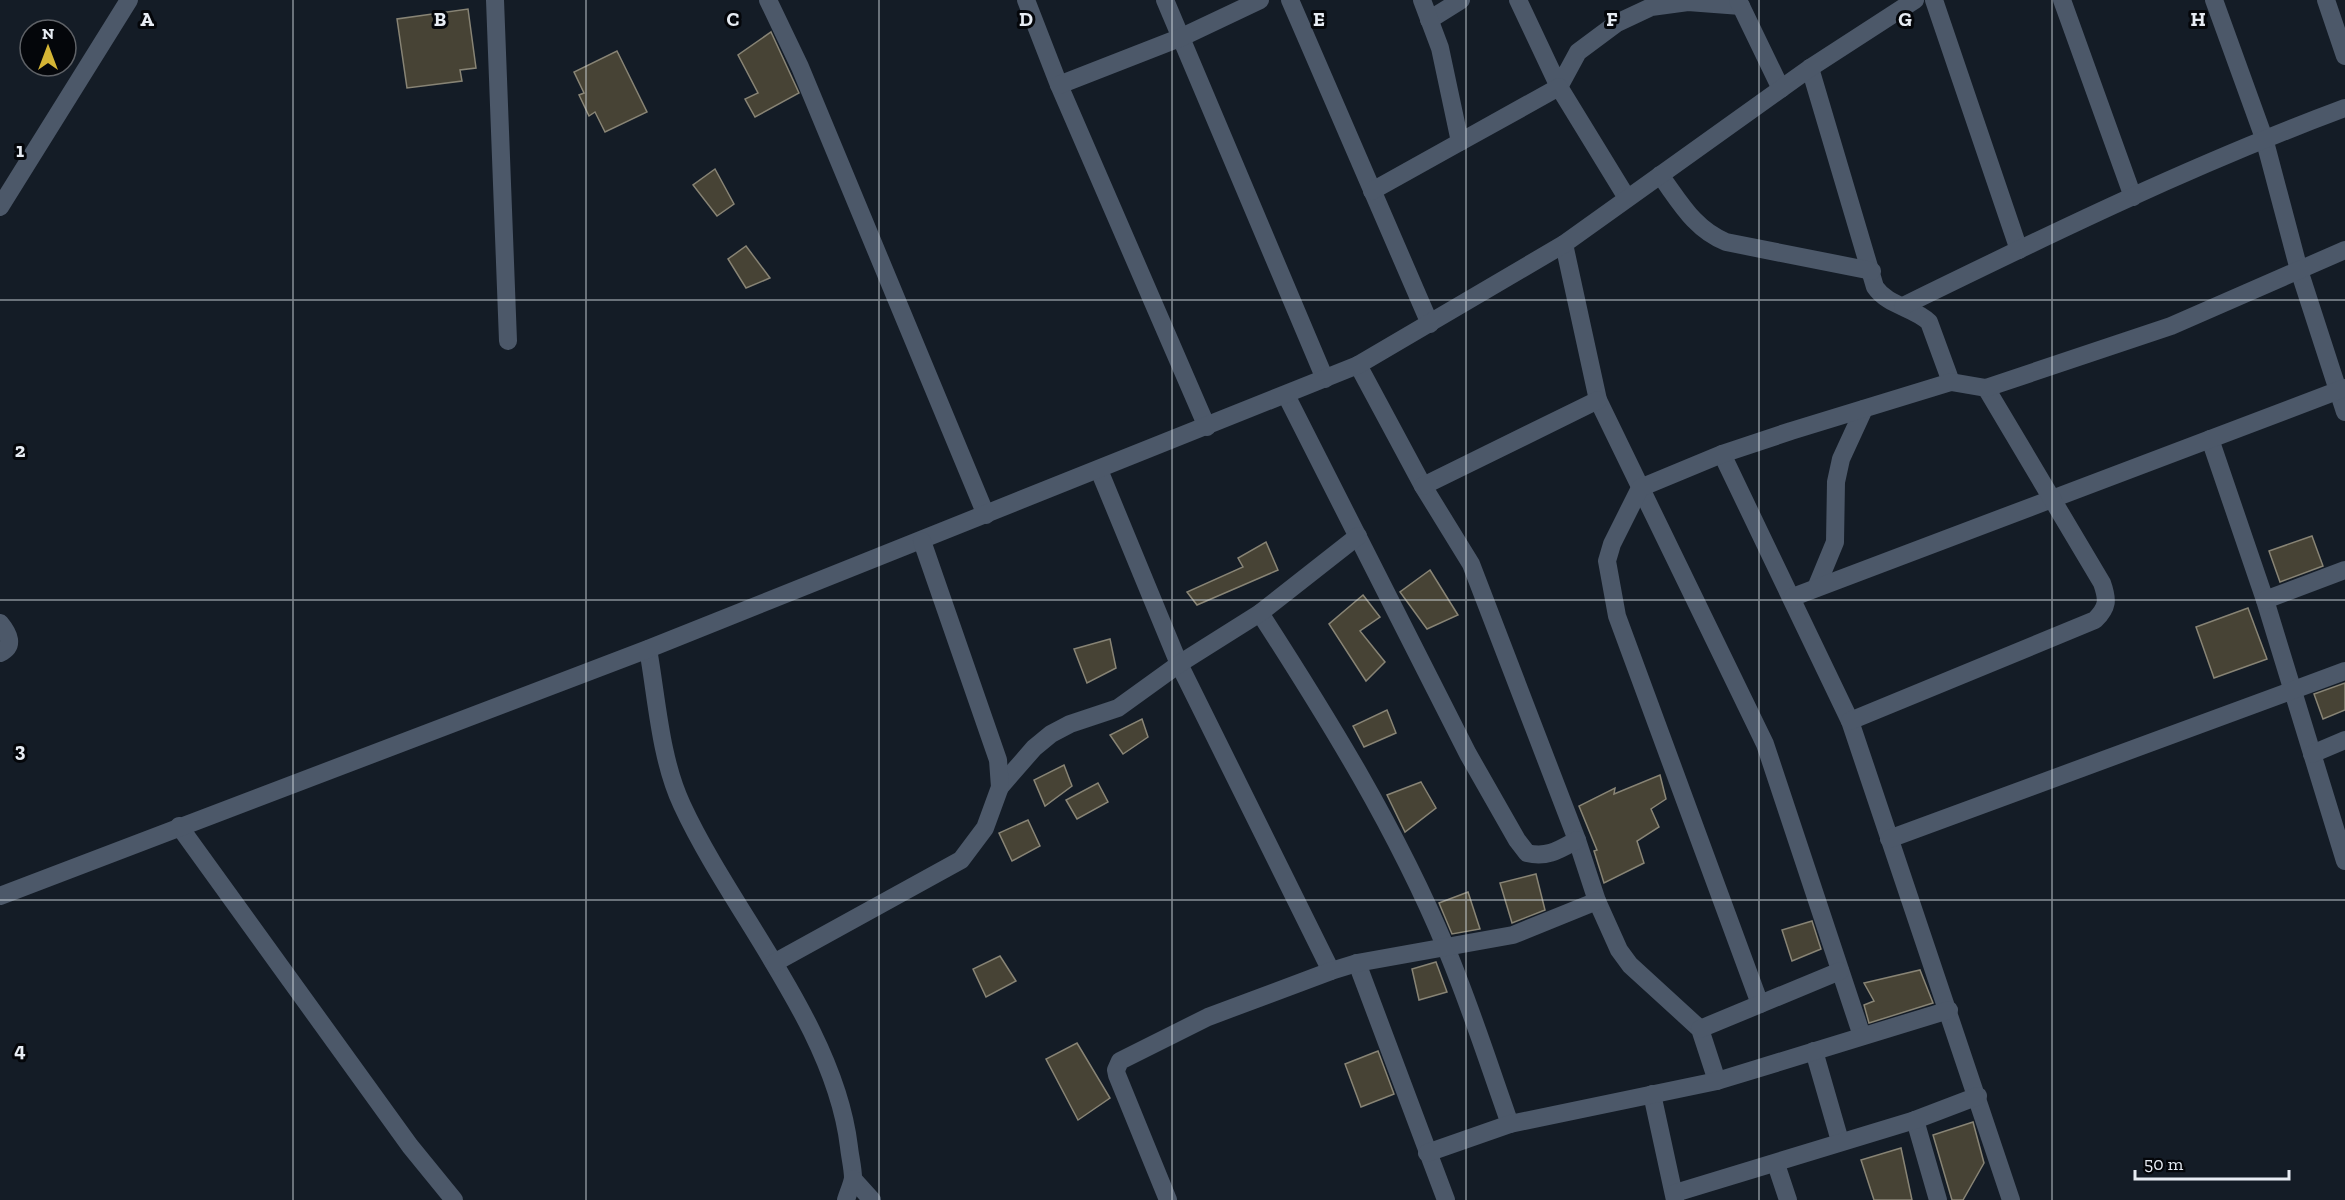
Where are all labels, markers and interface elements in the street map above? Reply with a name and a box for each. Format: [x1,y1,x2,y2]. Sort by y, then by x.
text: A [140,7,154,31]
text: B [434,7,446,31]
text: C [727,7,740,31]
text: D [1019,7,1033,31]
text: E [1313,7,1325,31]
text: F [1606,7,1618,31]
text: G [1898,7,1912,31]
text: H [2190,7,2206,31]
north arrow [18,18,78,78]
text: N [42,24,54,43]
text: 1 [16,138,24,162]
text: 2 [15,438,26,462]
text: 3 [15,738,26,762]
text: 4 [14,1038,26,1062]
scale bar [2135,1143,2290,1181]
text: 50 m [2144,1153,2184,1175]

